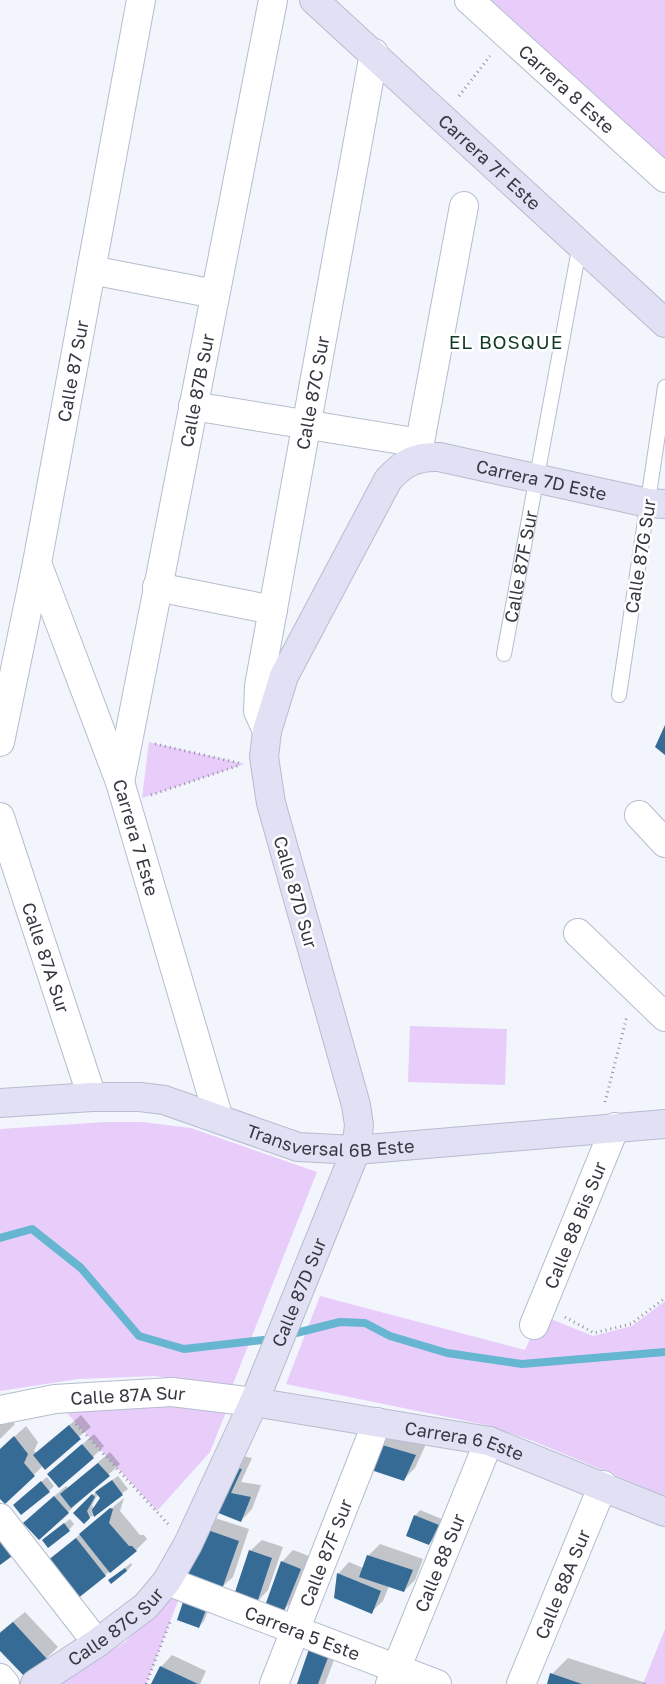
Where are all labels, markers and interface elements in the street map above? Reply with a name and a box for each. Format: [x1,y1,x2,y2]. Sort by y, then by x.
street label: Carrera 8 Este [514,40,619,138]
street label: Carrera 7F Este [434,109,546,214]
street label: Calle 87 Sur [52,318,93,424]
district label: EL BOSQUE [449,330,563,353]
street label: Calle 87B Sur [175,332,218,449]
street label: Calle 87C Sur [291,334,333,452]
street label: Carrera 7D Este [474,455,609,505]
street label: Calle 87G Sur [620,497,660,615]
street label: Calle 87F Sur [499,508,541,625]
street label: Carrera 7 Este [109,777,164,898]
street label: Calle 87D Sur [269,833,323,951]
street label: Calle 87A Sur [18,899,75,1016]
street label: Transversal 6B Este [244,1119,415,1161]
street label: Calle 88 Bis Sur [539,1158,611,1292]
street label: Calle 87D Sur [267,1234,330,1350]
street label: Calle 87A Sur [70,1381,187,1409]
street label: Carrera 6 Este [403,1416,527,1465]
street label: Calle 87F Sur [295,1496,357,1610]
street label: Calle 88 Sur [409,1510,469,1615]
street label: Calle 88A Sur [530,1526,595,1642]
street label: Calle 87C Sur [63,1583,168,1670]
street label: Carrera 5 Este [242,1601,363,1665]

